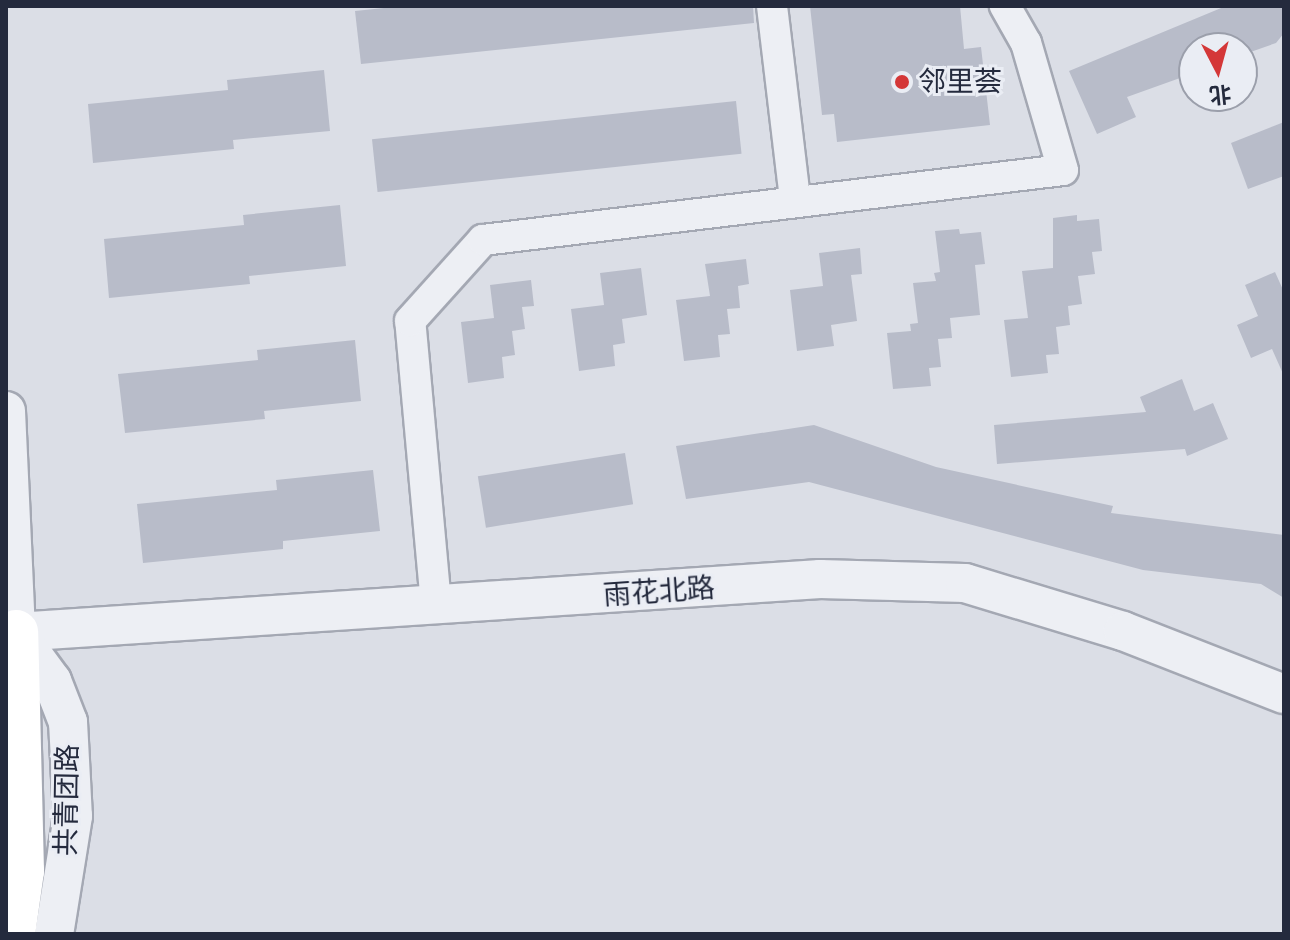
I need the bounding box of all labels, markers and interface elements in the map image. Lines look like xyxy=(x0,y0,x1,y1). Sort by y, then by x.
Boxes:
north arrow xyxy=(1178,32,1258,112)
place label: 邻里荟 xyxy=(918,65,1002,99)
marker: 邻里荟 xyxy=(893,73,911,91)
text: 北 xyxy=(1208,77,1233,111)
street label: 雨花北路 xyxy=(602,571,716,613)
street label: 共青团路 xyxy=(49,744,85,856)

